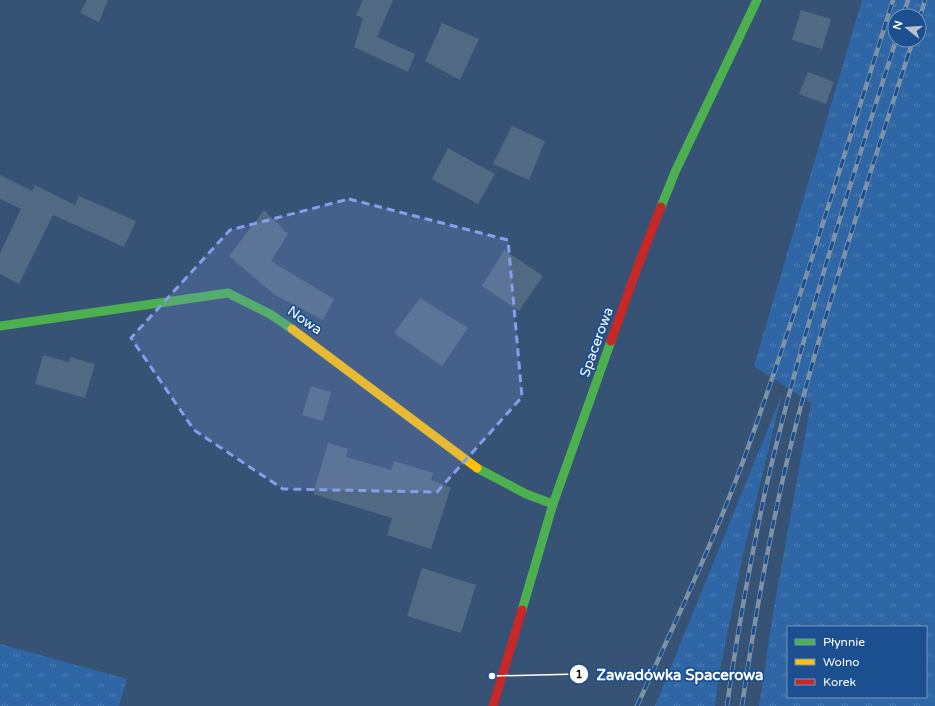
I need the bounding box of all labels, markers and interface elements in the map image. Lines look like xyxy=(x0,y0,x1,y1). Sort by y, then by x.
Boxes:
north arrow xyxy=(887,8,927,48)
text: N xyxy=(890,19,905,31)
street label: Nowa xyxy=(284,302,325,338)
street label: Spacerowa xyxy=(576,305,617,379)
legend xyxy=(787,626,927,698)
text: Płynnie xyxy=(823,635,865,649)
text: Wolno xyxy=(823,655,859,669)
callout: Zawadówka Spacerowa xyxy=(569,661,772,688)
text: Zawadówka Spacerowa xyxy=(597,666,764,685)
text: 1 xyxy=(575,667,583,681)
text: Korek xyxy=(823,675,857,689)

